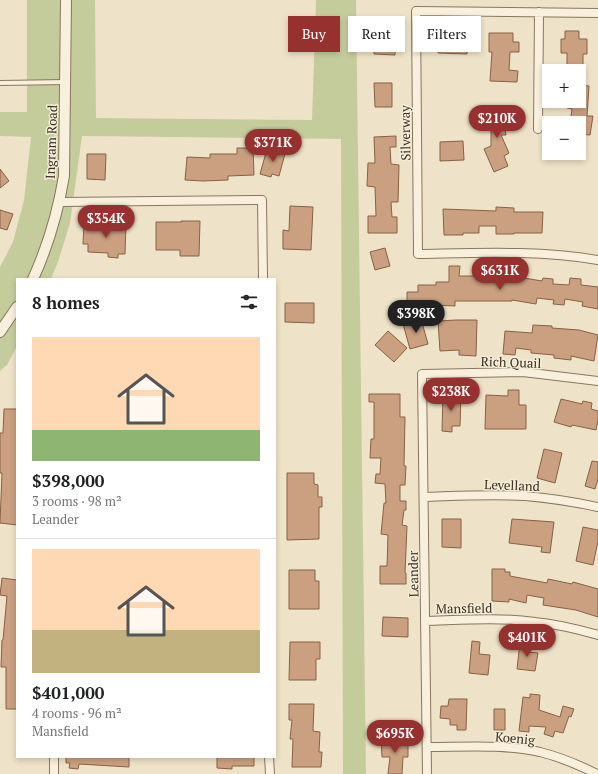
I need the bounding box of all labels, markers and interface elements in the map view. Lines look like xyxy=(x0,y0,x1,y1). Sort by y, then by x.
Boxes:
chip: Buy xyxy=(288,16,340,52)
chip: Rent xyxy=(348,16,405,52)
chip: Filters xyxy=(413,16,481,52)
map controls xyxy=(542,64,586,160)
button: + xyxy=(542,64,586,108)
street label: Ingram Road xyxy=(41,105,61,179)
street label: Silverway xyxy=(396,105,414,161)
pin: $210K xyxy=(469,105,525,139)
text: $210K xyxy=(478,109,516,127)
button: − xyxy=(542,116,586,160)
pin: $371K xyxy=(245,129,301,163)
text: $371K xyxy=(254,133,292,151)
pin: $354K xyxy=(78,205,134,239)
text: $354K xyxy=(87,209,125,227)
pin: $631K xyxy=(472,257,528,291)
text: $631K xyxy=(481,261,519,279)
text: 8 homes xyxy=(32,291,100,314)
icon: filters xyxy=(238,291,260,313)
pin: $398K xyxy=(388,300,444,334)
text: $398K xyxy=(397,304,435,322)
street label: Rich Quail xyxy=(480,352,542,372)
icon: home xyxy=(110,363,182,435)
pin: $238K xyxy=(423,378,479,412)
text: $238K xyxy=(432,382,470,400)
text: $398,000 xyxy=(32,469,104,492)
street label: Levelland xyxy=(484,475,540,495)
text: 3 rooms · 98 m² xyxy=(32,492,122,510)
text: Leander xyxy=(32,510,79,528)
street label: Leander xyxy=(404,550,422,598)
icon: home xyxy=(110,575,182,647)
street label: Mansfield xyxy=(436,599,492,617)
pin: $401K xyxy=(499,624,555,658)
text: $401K xyxy=(508,628,546,646)
text: $401,000 xyxy=(32,681,104,704)
text: 4 rooms · 96 m² xyxy=(32,704,122,722)
pin: $695K xyxy=(367,720,423,754)
text: Mansfield xyxy=(32,722,89,740)
text: $695K xyxy=(376,724,414,742)
street label: Koenig xyxy=(494,727,536,749)

